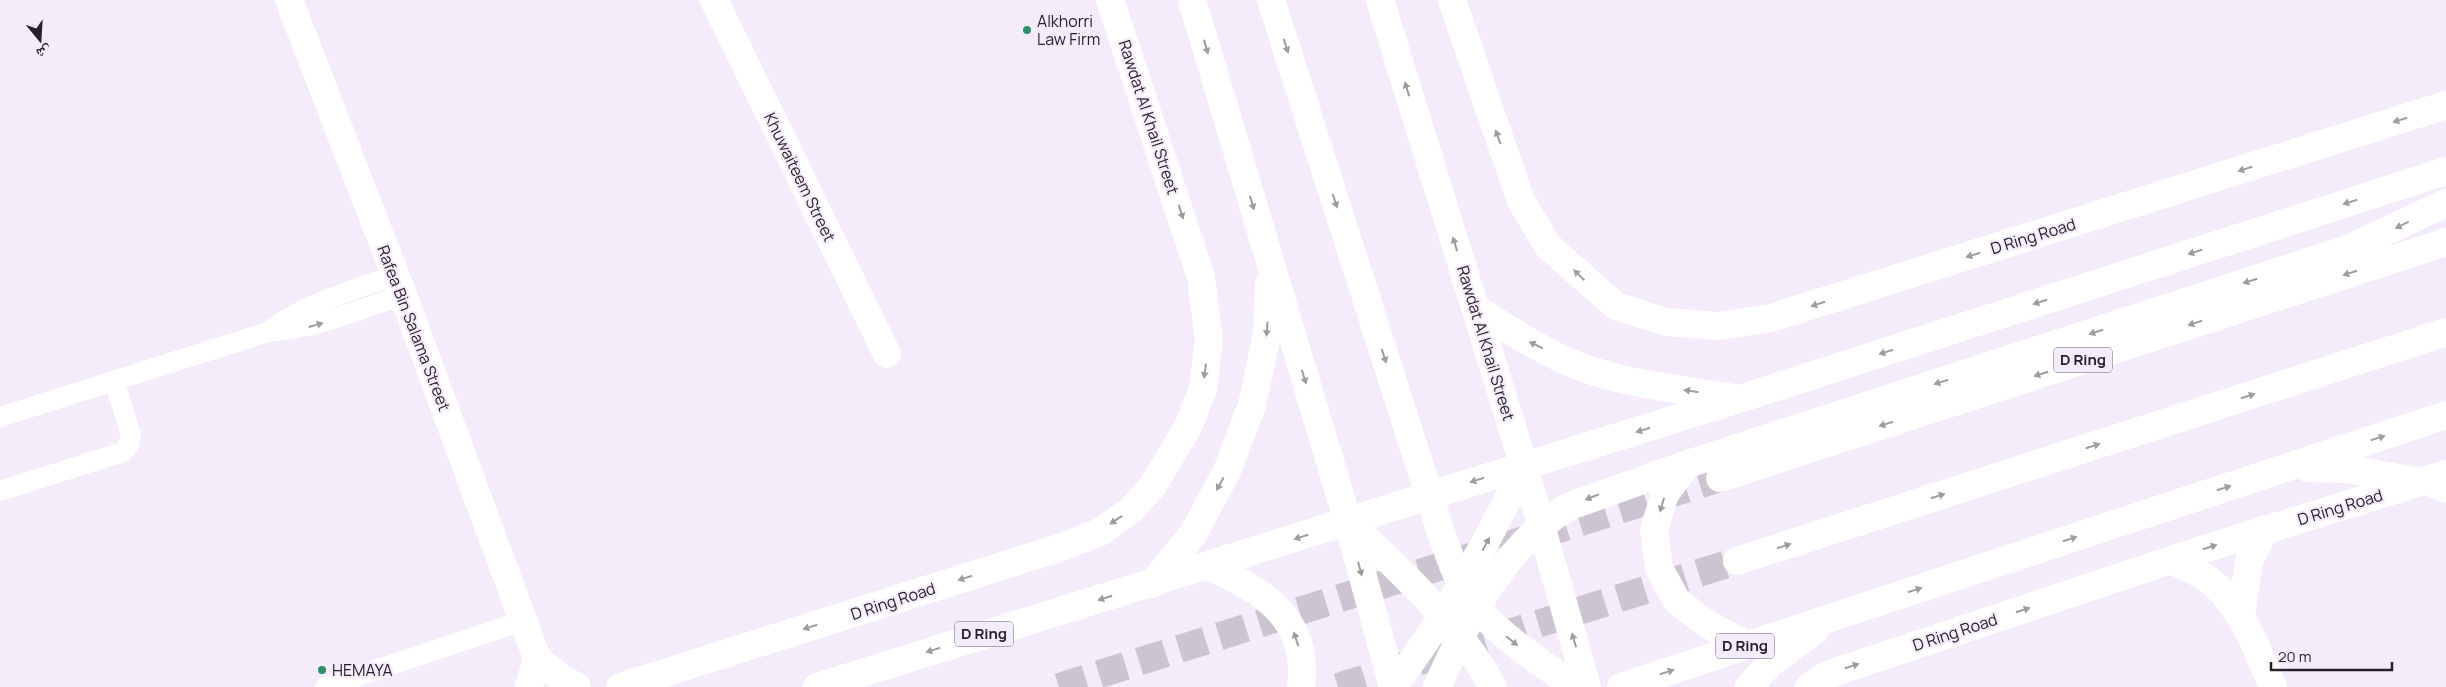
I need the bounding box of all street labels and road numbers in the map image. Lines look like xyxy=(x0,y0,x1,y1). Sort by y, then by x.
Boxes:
street label: Rawdat Al Khail Street xyxy=(1114,37,1184,197)
street label: Khuwaiteem Street xyxy=(759,109,841,245)
street label: D Ring Road xyxy=(1988,213,2078,259)
street label: Rafea Bin Salama Street xyxy=(372,242,456,414)
street label: Rawdat Al Khail Street xyxy=(1452,263,1520,423)
road number: D Ring xyxy=(2054,348,2112,372)
street label: D Ring Road xyxy=(2295,484,2385,530)
street label: D Ring Road xyxy=(848,577,938,625)
street label: D Ring Road xyxy=(1910,608,2000,656)
road number: D Ring xyxy=(955,622,1013,646)
road number: D Ring xyxy=(1716,634,1774,658)

